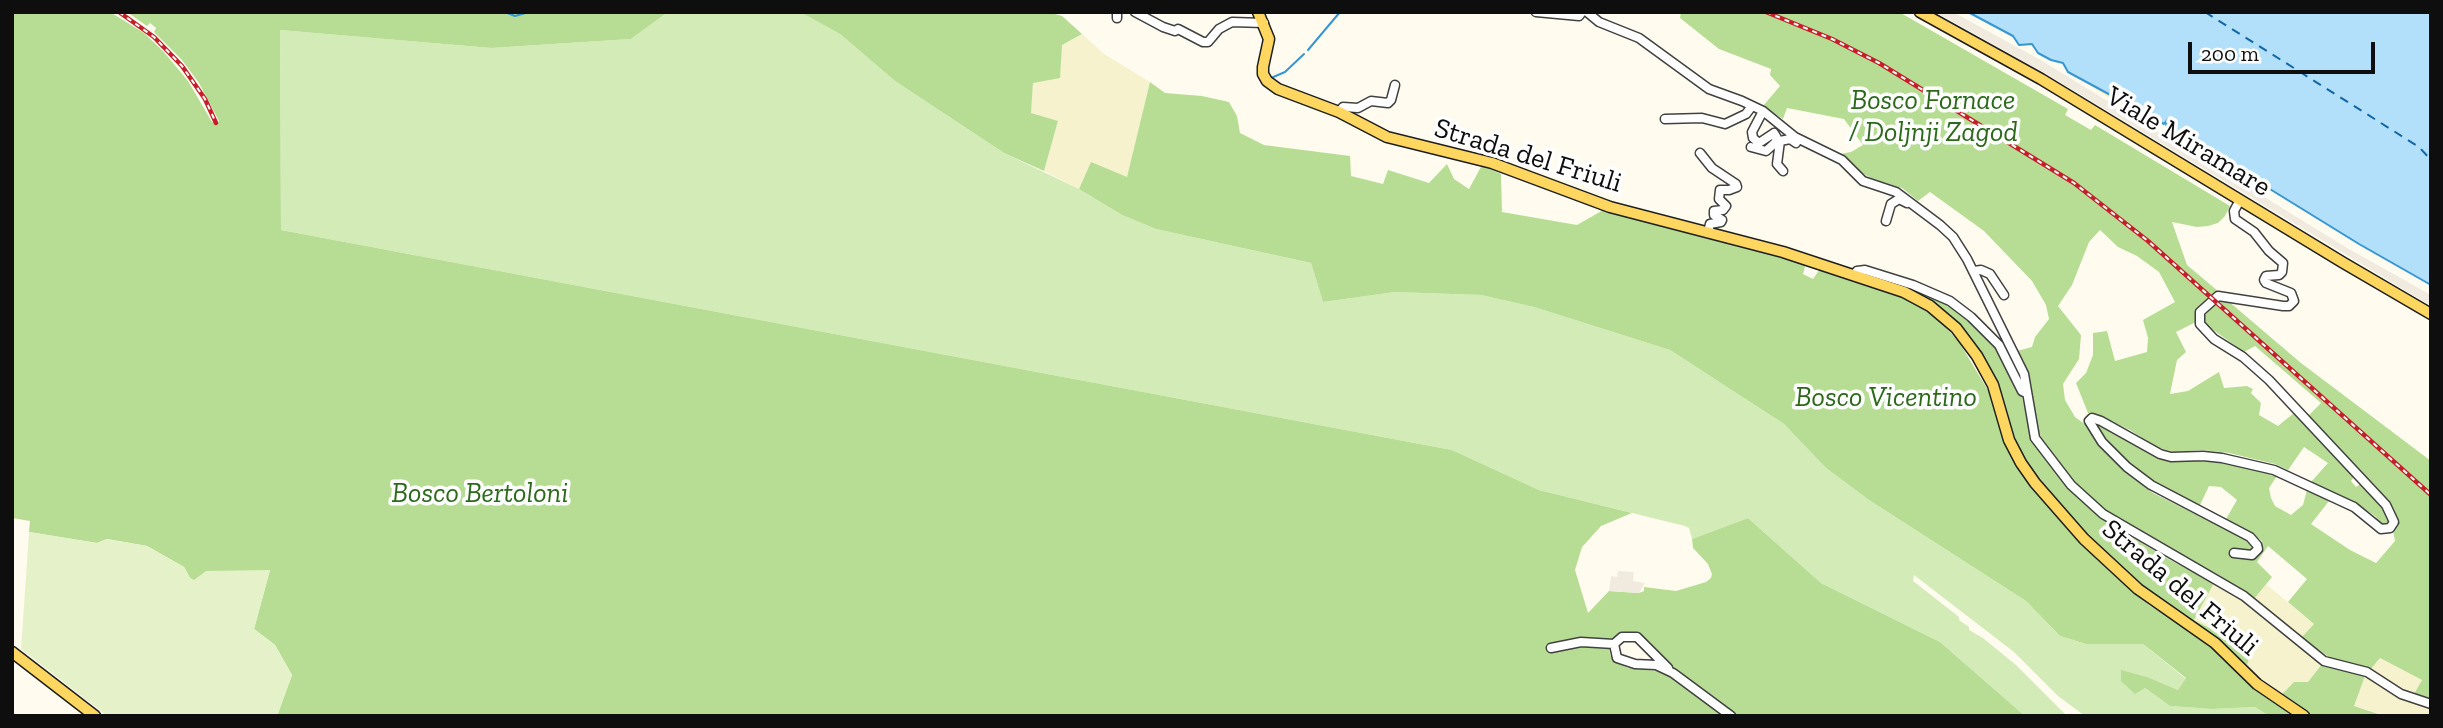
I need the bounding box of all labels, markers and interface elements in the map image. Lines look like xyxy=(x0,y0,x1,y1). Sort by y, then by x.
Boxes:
scale bar xyxy=(2191,28,2378,72)
text: 200 m xyxy=(2201,41,2259,66)
street label: Viale Miramare xyxy=(2099,80,2277,204)
park label: Bosco Fornace / Doljnji Zagod xyxy=(1848,84,2018,150)
street label: Strada del Friuli xyxy=(1430,112,1626,200)
park label: Bosco Vicentino xyxy=(1795,381,1977,415)
park label: Bosco Bertoloni xyxy=(392,477,568,511)
street label: Strada del Friuli xyxy=(2095,513,2265,663)

